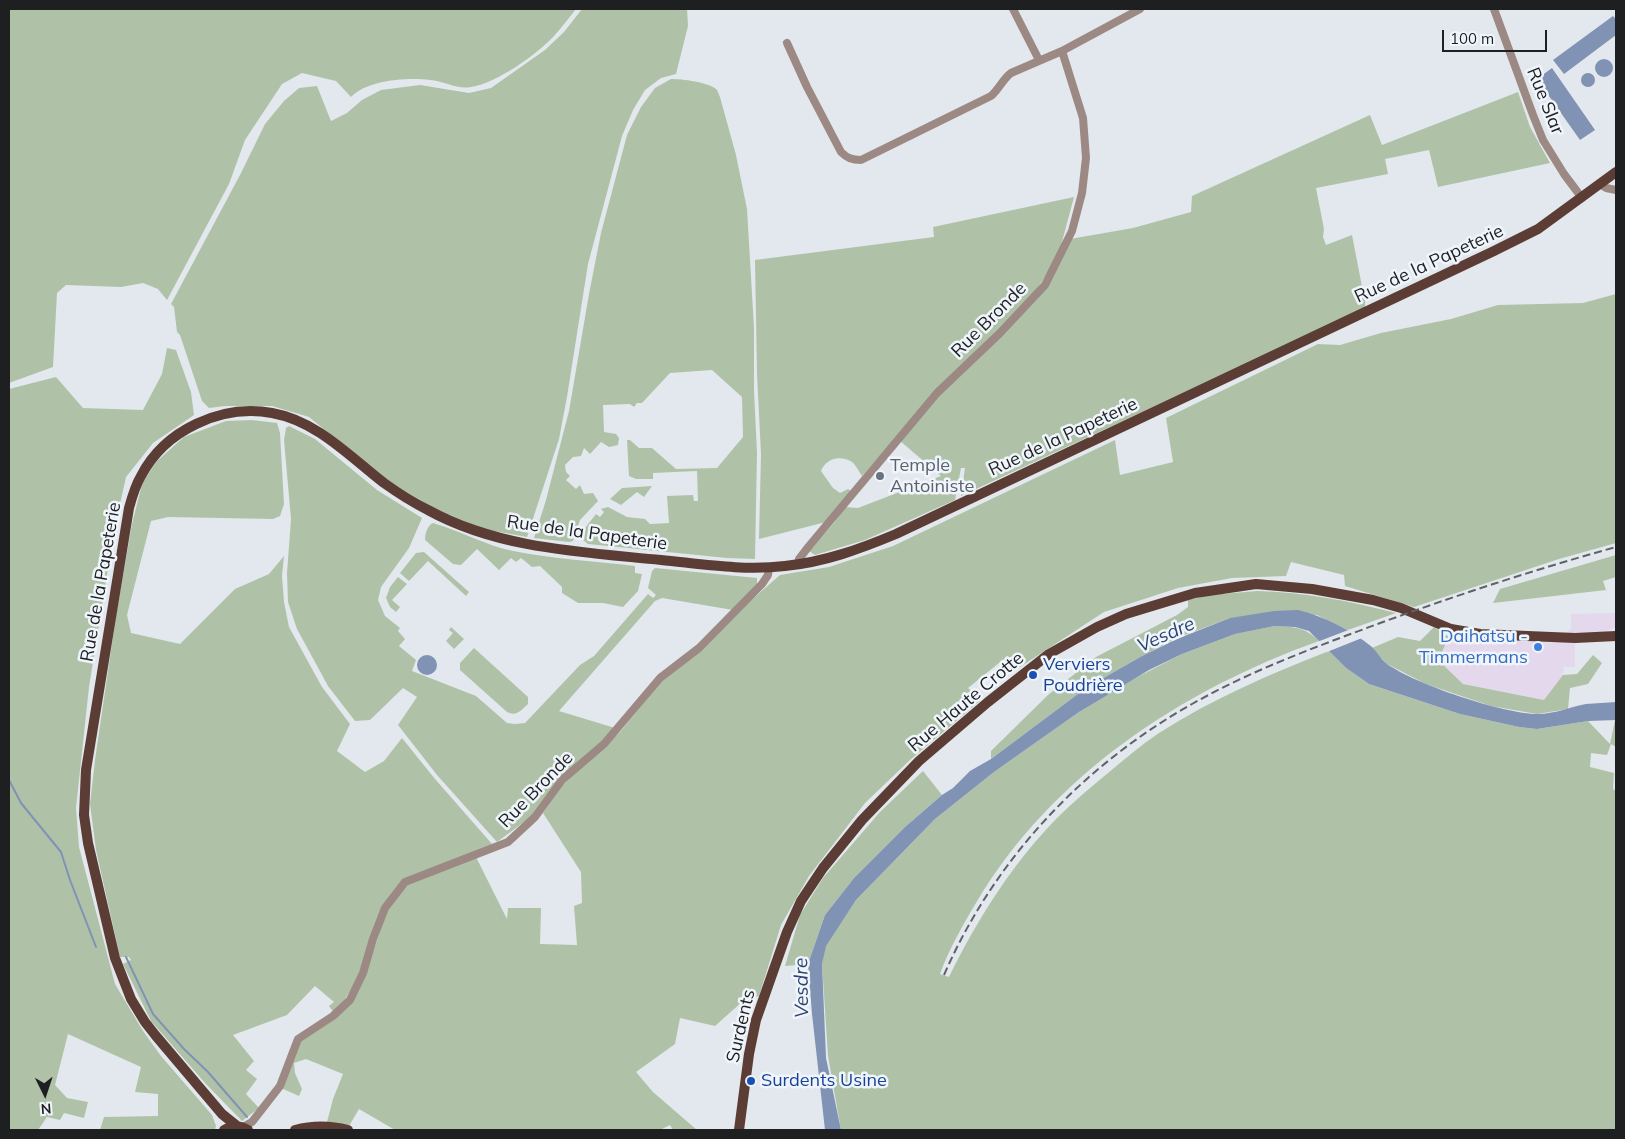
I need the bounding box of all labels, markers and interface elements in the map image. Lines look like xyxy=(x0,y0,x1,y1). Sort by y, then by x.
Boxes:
scale bar xyxy=(1445,20,1550,52)
text: 100 m xyxy=(1450,29,1494,48)
street label: Rue Slar xyxy=(1522,64,1568,138)
street label: Rue de la Papeterie xyxy=(1351,220,1507,308)
street label: Rue Bronde xyxy=(947,278,1031,362)
street label: Rue de la Papeterie xyxy=(985,393,1141,481)
place label: Temple Antoiniste xyxy=(890,455,974,498)
marker: Temple Antoiniste xyxy=(874,470,886,482)
street label: Rue de la Papeterie xyxy=(76,501,126,663)
street label: Rue de la Papeterie xyxy=(505,511,669,555)
water label: Vesdre xyxy=(1134,612,1198,658)
place label: Daihatsu - Timmermans xyxy=(1419,626,1528,669)
marker: Daihatsu - Timmermans xyxy=(1532,641,1544,653)
street label: Rue Haute Crotte xyxy=(904,647,1028,757)
place label: Verviers Poudrière xyxy=(1043,654,1123,696)
marker: Verviers Poudrière xyxy=(1027,669,1039,681)
street label: Rue Bronde xyxy=(494,747,578,833)
water label: Vesdre xyxy=(790,958,814,1018)
street label: Surdents xyxy=(722,987,760,1065)
north arrow xyxy=(20,1069,70,1119)
place label: Surdents Usine xyxy=(761,1070,887,1092)
marker: Surdents Usine xyxy=(745,1075,757,1087)
text: N xyxy=(40,1100,52,1118)

